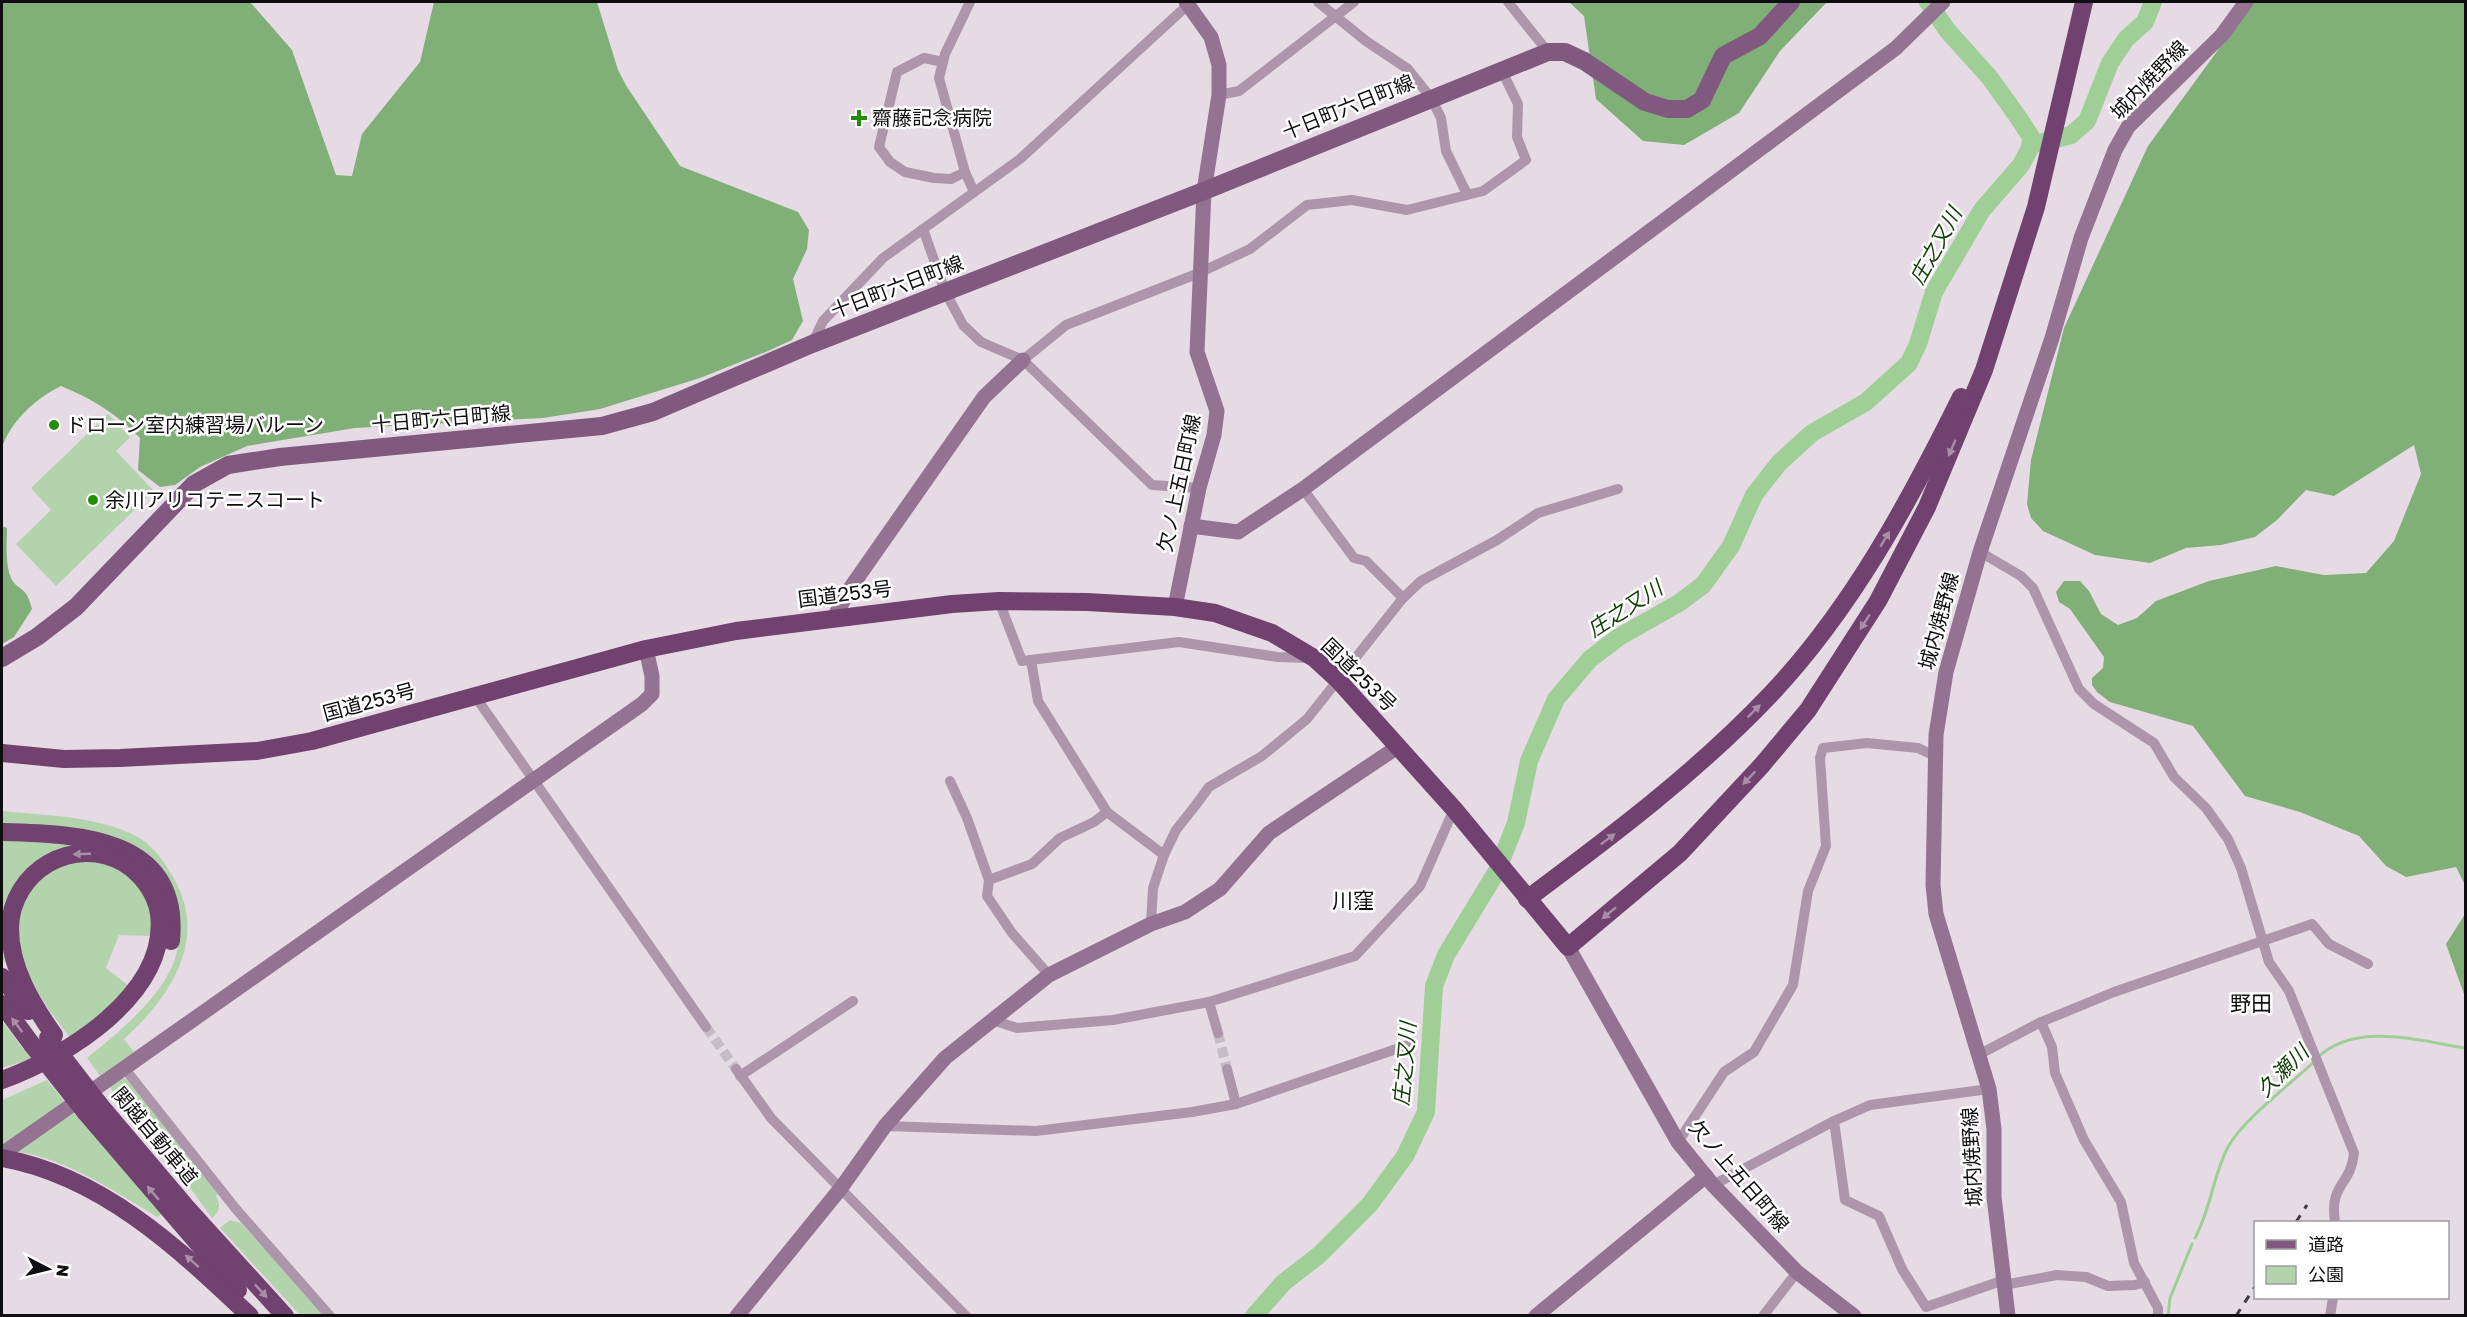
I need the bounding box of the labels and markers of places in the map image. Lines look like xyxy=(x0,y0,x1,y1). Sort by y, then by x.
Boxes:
place label: 齋藤記念病院 xyxy=(872,105,992,129)
marker: 齋藤記念病院 xyxy=(850,109,868,127)
place label: ドローン室内練習場バルーン xyxy=(66,412,324,436)
marker: ドローン室内練習場バルーン xyxy=(47,418,61,432)
place label: 余川アリコテニスコート xyxy=(105,487,325,511)
marker: 余川アリコテニスコート xyxy=(86,493,100,507)

